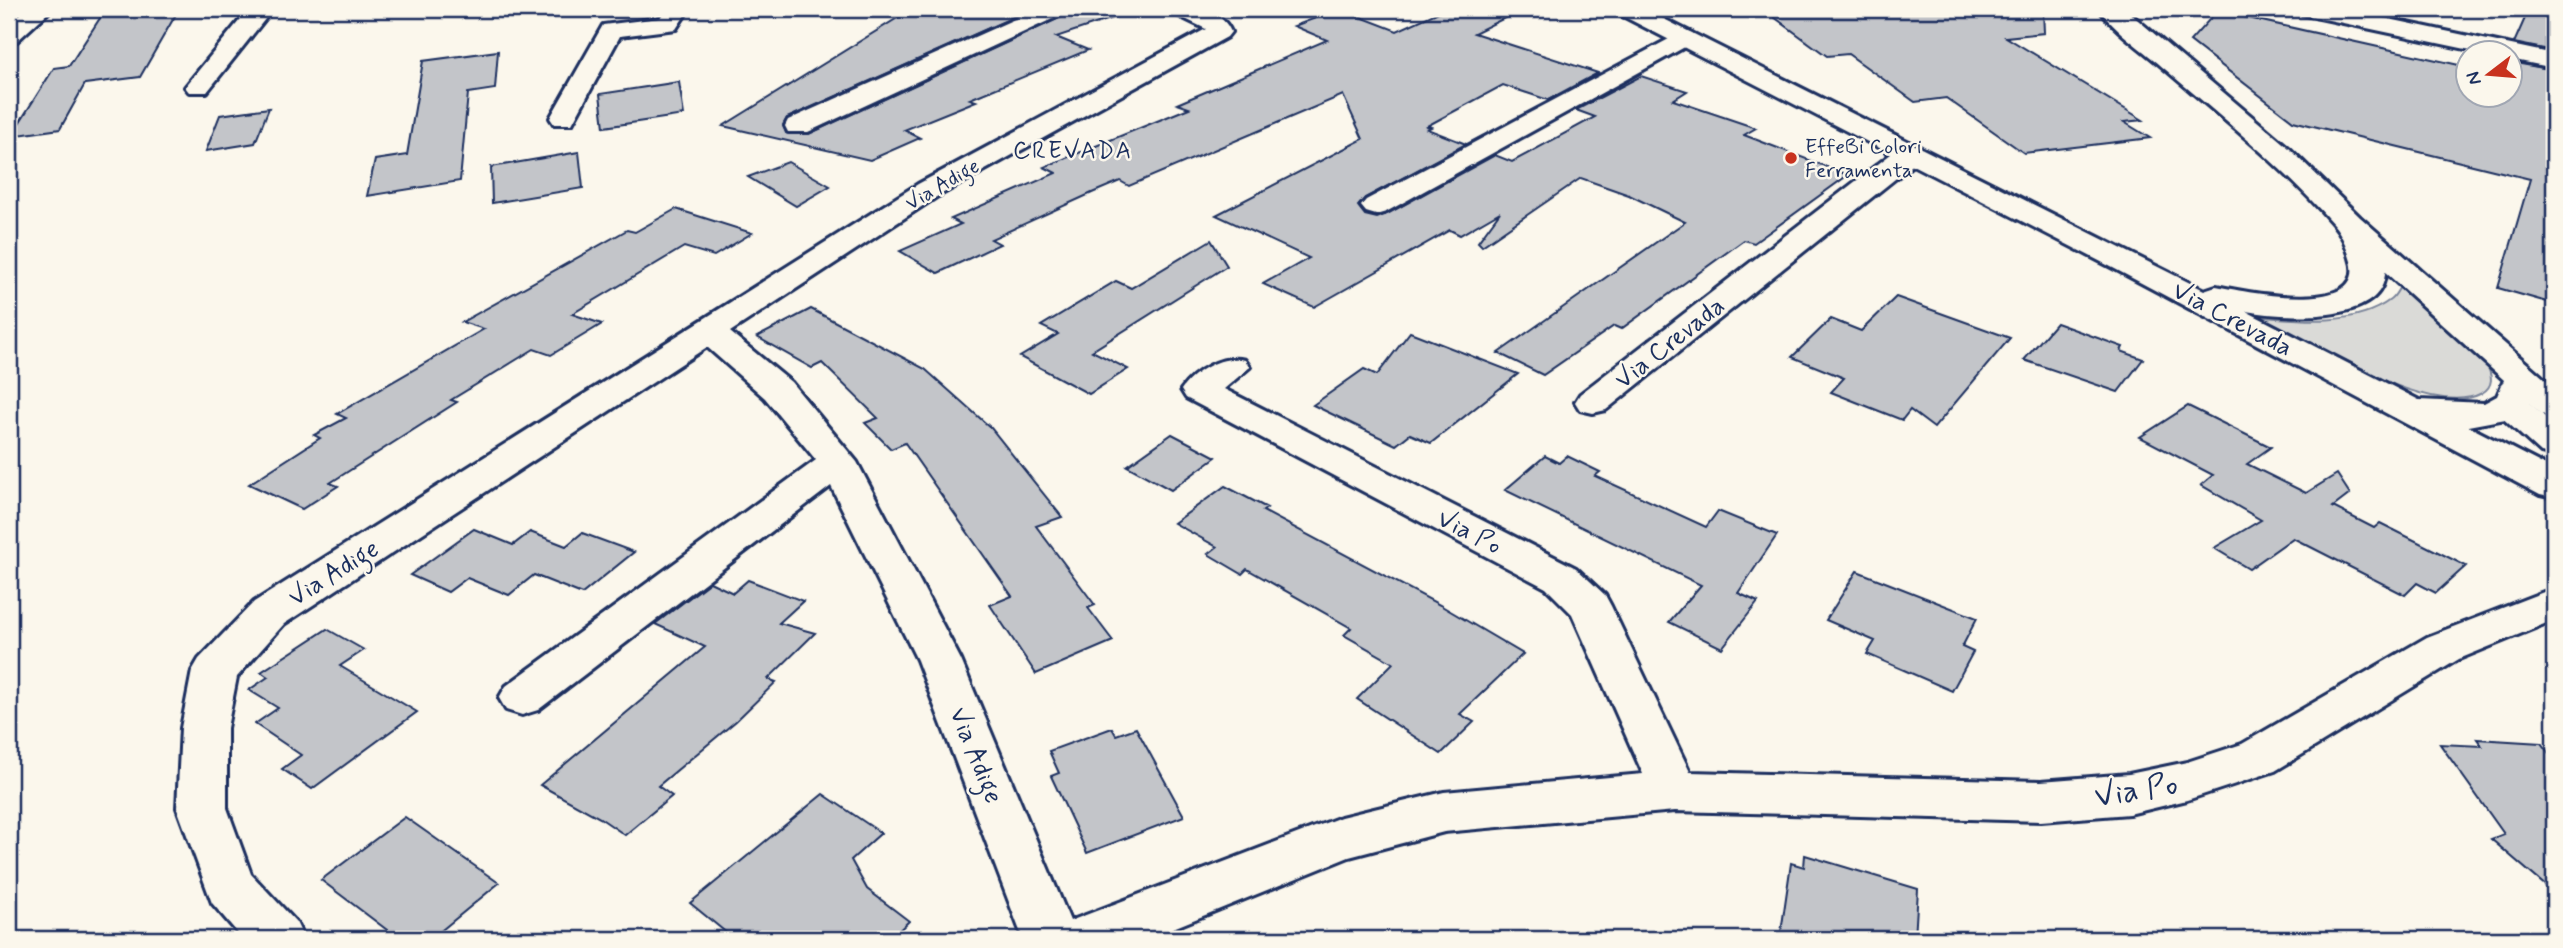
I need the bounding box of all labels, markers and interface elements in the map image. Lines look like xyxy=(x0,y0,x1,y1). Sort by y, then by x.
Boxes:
north arrow xyxy=(2454,38,2524,108)
text: N xyxy=(2460,69,2488,88)
place label: EffeBi Colori Ferramenta xyxy=(1805,133,1922,185)
district label: CREVADA xyxy=(1013,136,1133,167)
marker: EffeBi Colori Ferramenta xyxy=(1783,150,1799,166)
street label: Via Adige xyxy=(900,152,986,219)
street label: Via Crevada xyxy=(2166,274,2298,366)
street label: Via Crevada xyxy=(1608,290,1732,397)
street label: Via Po xyxy=(1431,502,1507,563)
street label: Via Adige xyxy=(282,533,388,617)
street label: Via Adige xyxy=(938,703,1010,810)
street label: Via Po xyxy=(2092,764,2181,818)

